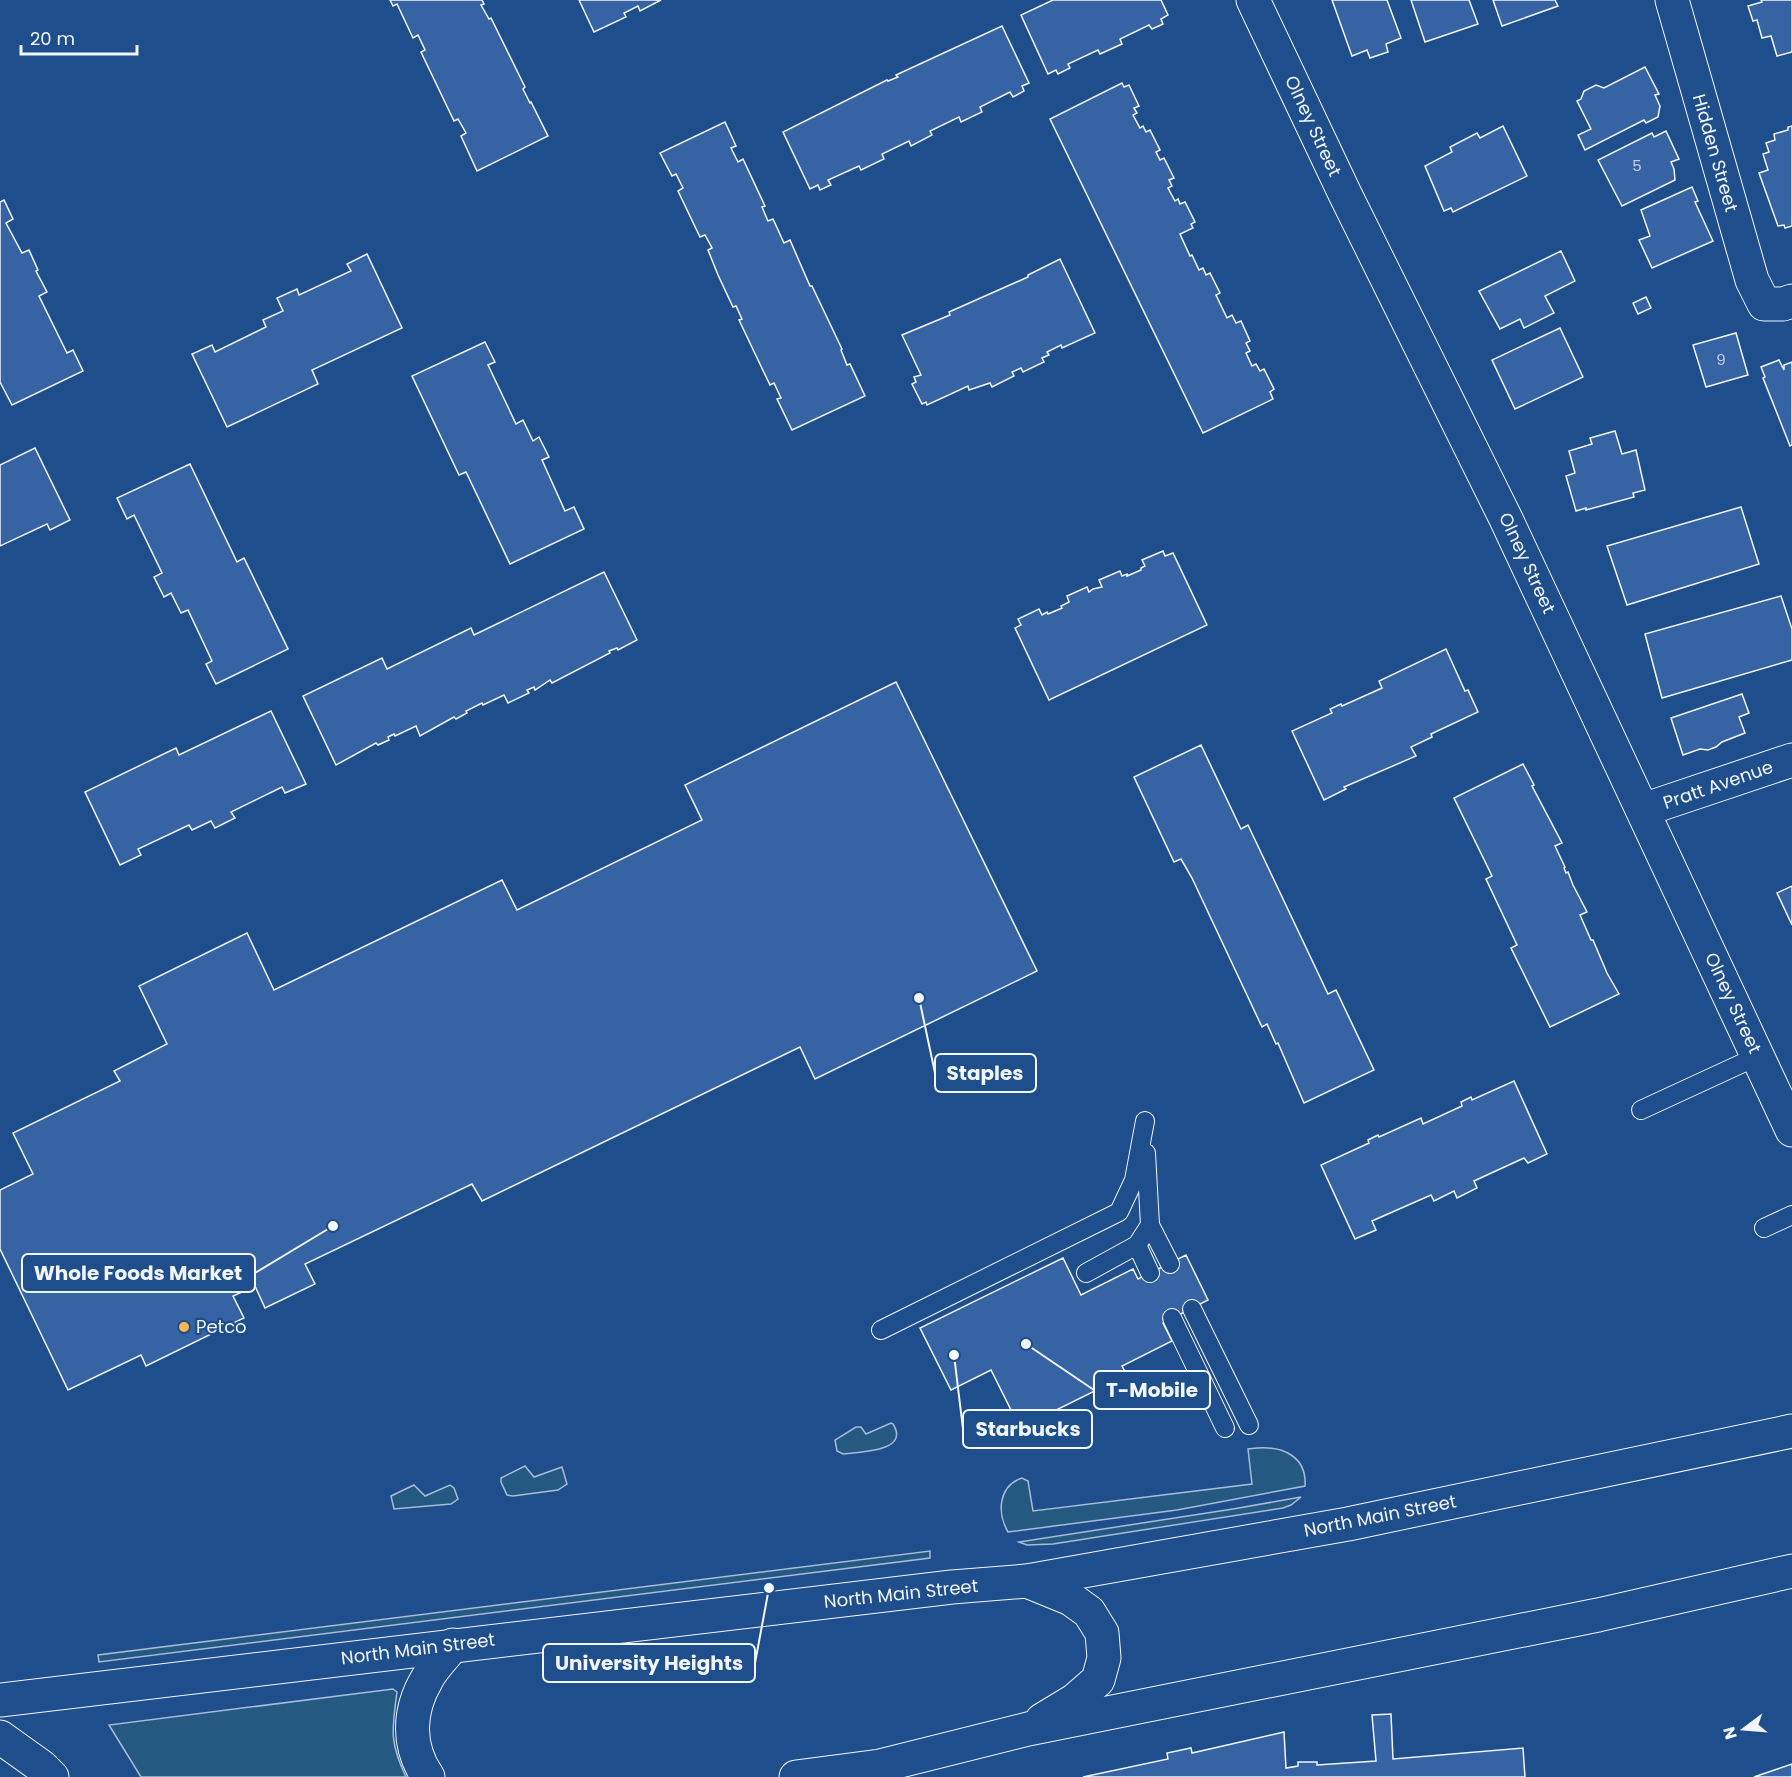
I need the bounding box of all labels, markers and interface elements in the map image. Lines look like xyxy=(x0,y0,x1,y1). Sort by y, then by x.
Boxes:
scale bar xyxy=(21,18,136,56)
text: 20 m xyxy=(30,26,75,51)
street label: Olney Street xyxy=(1279,71,1348,180)
street label: Hidden Street xyxy=(1687,91,1744,215)
house number: 5 xyxy=(1632,155,1642,176)
house number: 9 xyxy=(1716,349,1726,370)
street label: Olney Street xyxy=(1493,508,1562,617)
street label: Pratt Avenue xyxy=(1659,754,1776,815)
street label: Olney Street xyxy=(1699,948,1768,1057)
callout: Staples xyxy=(935,1054,1036,1092)
text: Staples xyxy=(947,1059,1023,1087)
callout: Whole Foods Market xyxy=(22,1254,255,1292)
text: Whole Foods Market xyxy=(34,1259,242,1287)
place label: Petco xyxy=(196,1314,247,1339)
marker: Petco xyxy=(177,1320,191,1334)
callout: T-Mobile xyxy=(1094,1371,1210,1409)
text: T-Mobile xyxy=(1106,1376,1198,1404)
callout: Starbucks xyxy=(963,1410,1092,1448)
text: Starbucks xyxy=(975,1415,1081,1443)
street label: North Main Street xyxy=(1301,1488,1458,1543)
street label: North Main Street xyxy=(823,1573,979,1614)
street label: North Main Street xyxy=(340,1627,496,1670)
callout: University Heights xyxy=(543,1644,755,1682)
text: University Heights xyxy=(555,1649,743,1677)
north arrow xyxy=(1714,1699,1774,1759)
text: N xyxy=(1717,1724,1743,1742)

